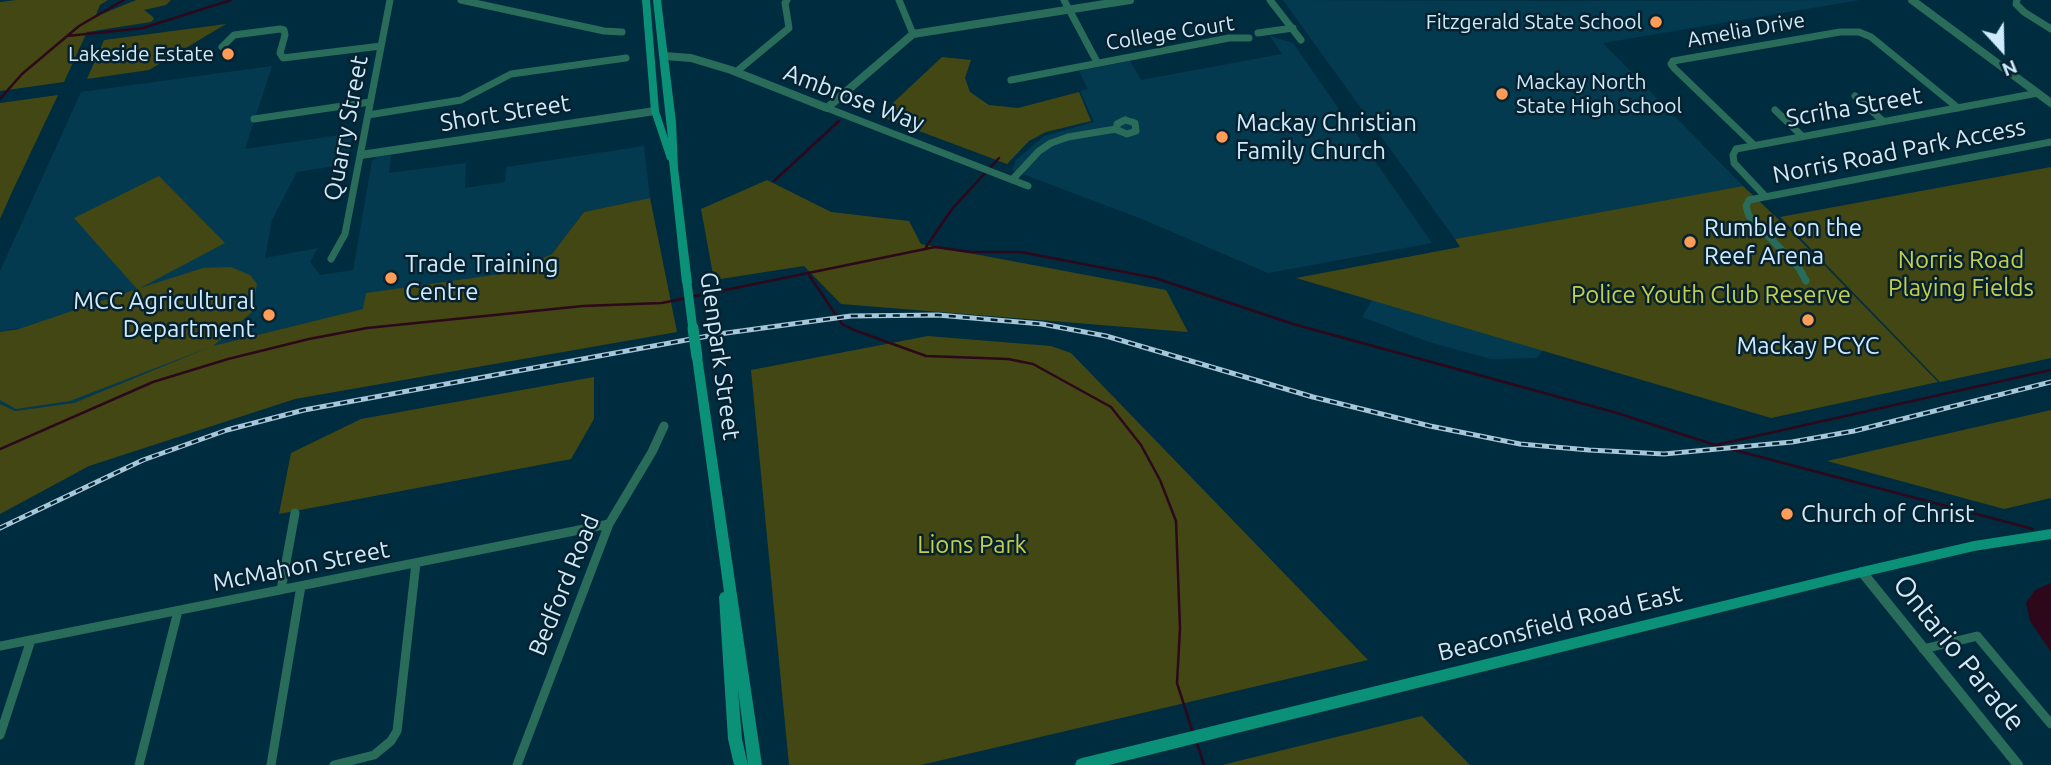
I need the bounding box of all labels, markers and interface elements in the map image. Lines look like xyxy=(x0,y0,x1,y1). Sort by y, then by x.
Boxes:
street label: Amelia Drive xyxy=(1685,7,1807,53)
place label: Fitzgerald State School xyxy=(1426,9,1642,35)
street label: College Court xyxy=(1104,10,1236,56)
marker: Fitzgerald State School xyxy=(1648,14,1664,30)
north arrow xyxy=(1967,14,2037,84)
place label: Lakeside Estate xyxy=(68,41,214,67)
marker: Lakeside Estate xyxy=(220,46,236,62)
street label: Quarry Street xyxy=(318,53,374,203)
text: N xyxy=(1999,56,2021,81)
street label: Ambrose Way xyxy=(780,58,928,138)
place label: Mackay North State High School xyxy=(1516,69,1682,119)
street label: Scriha Street xyxy=(1784,81,1924,133)
marker: Mackay North State High School xyxy=(1494,86,1510,102)
street label: Short Street xyxy=(438,89,572,137)
place label: Mackay Christian Family Church xyxy=(1236,109,1417,165)
street label: Norris Road Park Access xyxy=(1770,112,2028,190)
marker: Mackay Christian Family Church xyxy=(1214,129,1230,145)
place label: Rumble on the Reef Arena xyxy=(1704,214,1862,270)
marker: Rumble on the Reef Arena xyxy=(1682,234,1698,250)
park label: Norris Road Playing Fields xyxy=(1888,246,2034,302)
place label: Trade Training Centre xyxy=(405,250,559,306)
marker: Trade Training Centre xyxy=(383,270,399,286)
street label: Glenpark Street xyxy=(694,270,746,442)
park label: Police Youth Club Reserve xyxy=(1571,281,1851,309)
place label: MCC Agricultural Department xyxy=(73,287,255,343)
marker: MCC Agricultural Department xyxy=(261,307,277,323)
marker: Mackay PCYC xyxy=(1800,312,1816,328)
place label: Mackay PCYC xyxy=(1736,332,1880,360)
place label: Church of Christ xyxy=(1801,500,1974,528)
marker: Church of Christ xyxy=(1779,506,1795,522)
street label: Bedford Road xyxy=(523,510,605,660)
park label: Lions Park xyxy=(917,531,1027,559)
street label: McMahon Street xyxy=(210,535,392,597)
street label: Ontario Parade xyxy=(1886,568,2032,738)
street label: Beaconsfield Road East xyxy=(1435,579,1685,667)

